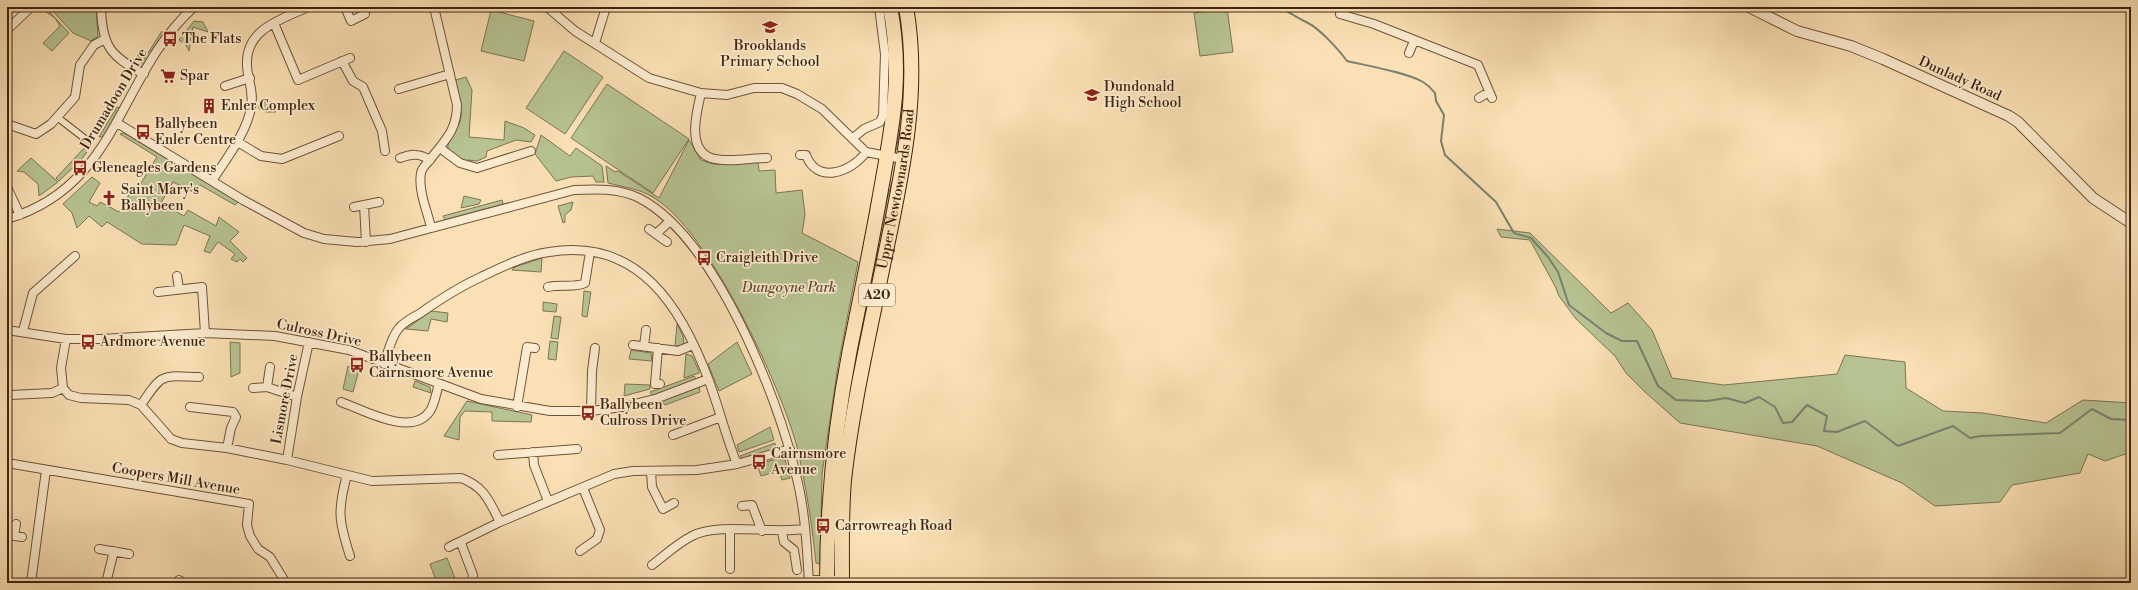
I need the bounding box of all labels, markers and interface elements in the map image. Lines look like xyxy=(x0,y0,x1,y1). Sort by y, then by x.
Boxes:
school or university icon: Brooklands Primary School xyxy=(761,18,779,36)
bus stop icon: The Flats xyxy=(161,30,179,48)
place label: The Flats xyxy=(182,30,241,48)
place label: Brooklands Primary School xyxy=(720,37,820,71)
street label: Drumadoon Drive xyxy=(77,45,151,153)
street label: Dunlady Road xyxy=(1916,53,2004,105)
supermarket icon: Spar xyxy=(159,67,177,85)
place label: Spar xyxy=(180,67,209,85)
place label: Dundonald High School xyxy=(1104,78,1182,112)
school or university icon: Dundonald High School xyxy=(1083,86,1101,104)
building icon: Enler Complex xyxy=(200,97,218,115)
place label: Enler Complex xyxy=(221,97,316,115)
street label: Upper Newtownards Road xyxy=(873,108,919,271)
place label: Ballybeen Enler Centre xyxy=(154,115,236,149)
bus stop icon: Ballybeen Enler Centre xyxy=(134,123,152,141)
bus stop icon: Gleneagles Gardens xyxy=(71,159,89,177)
place label: Gleneagles Gardens xyxy=(92,159,216,177)
place label: Saint Mary's Ballybeen xyxy=(120,181,199,215)
church icon: Saint Mary's Ballybeen xyxy=(100,189,118,207)
bus stop icon: Craigleith Drive xyxy=(695,249,713,267)
place label: Craigleith Drive xyxy=(716,249,818,267)
park label: Dungoyne Park xyxy=(741,279,836,297)
road number: A20 xyxy=(859,284,895,306)
street label: Culross Drive xyxy=(275,315,363,351)
bus stop icon: Ardmore Avenue xyxy=(79,333,97,351)
place label: Ardmore Avenue xyxy=(99,333,206,351)
place label: Ballybeen Cairnsmore Avenue xyxy=(368,348,493,382)
street label: Lismore Drive xyxy=(267,352,303,446)
bus stop icon: Ballybeen Cairnsmore Avenue xyxy=(348,356,366,374)
place label: Ballybeen Culross Drive xyxy=(599,396,686,430)
bus stop icon: Ballybeen Culross Drive xyxy=(579,404,597,422)
place label: Cairnsmore Avenue xyxy=(770,445,846,479)
bus stop icon: Cairnsmore Avenue xyxy=(750,453,768,471)
street label: Coopers Mill Avenue xyxy=(110,459,242,499)
bus stop icon: Carrowreagh Road xyxy=(814,517,832,535)
place label: Carrowreagh Road xyxy=(835,517,952,535)

